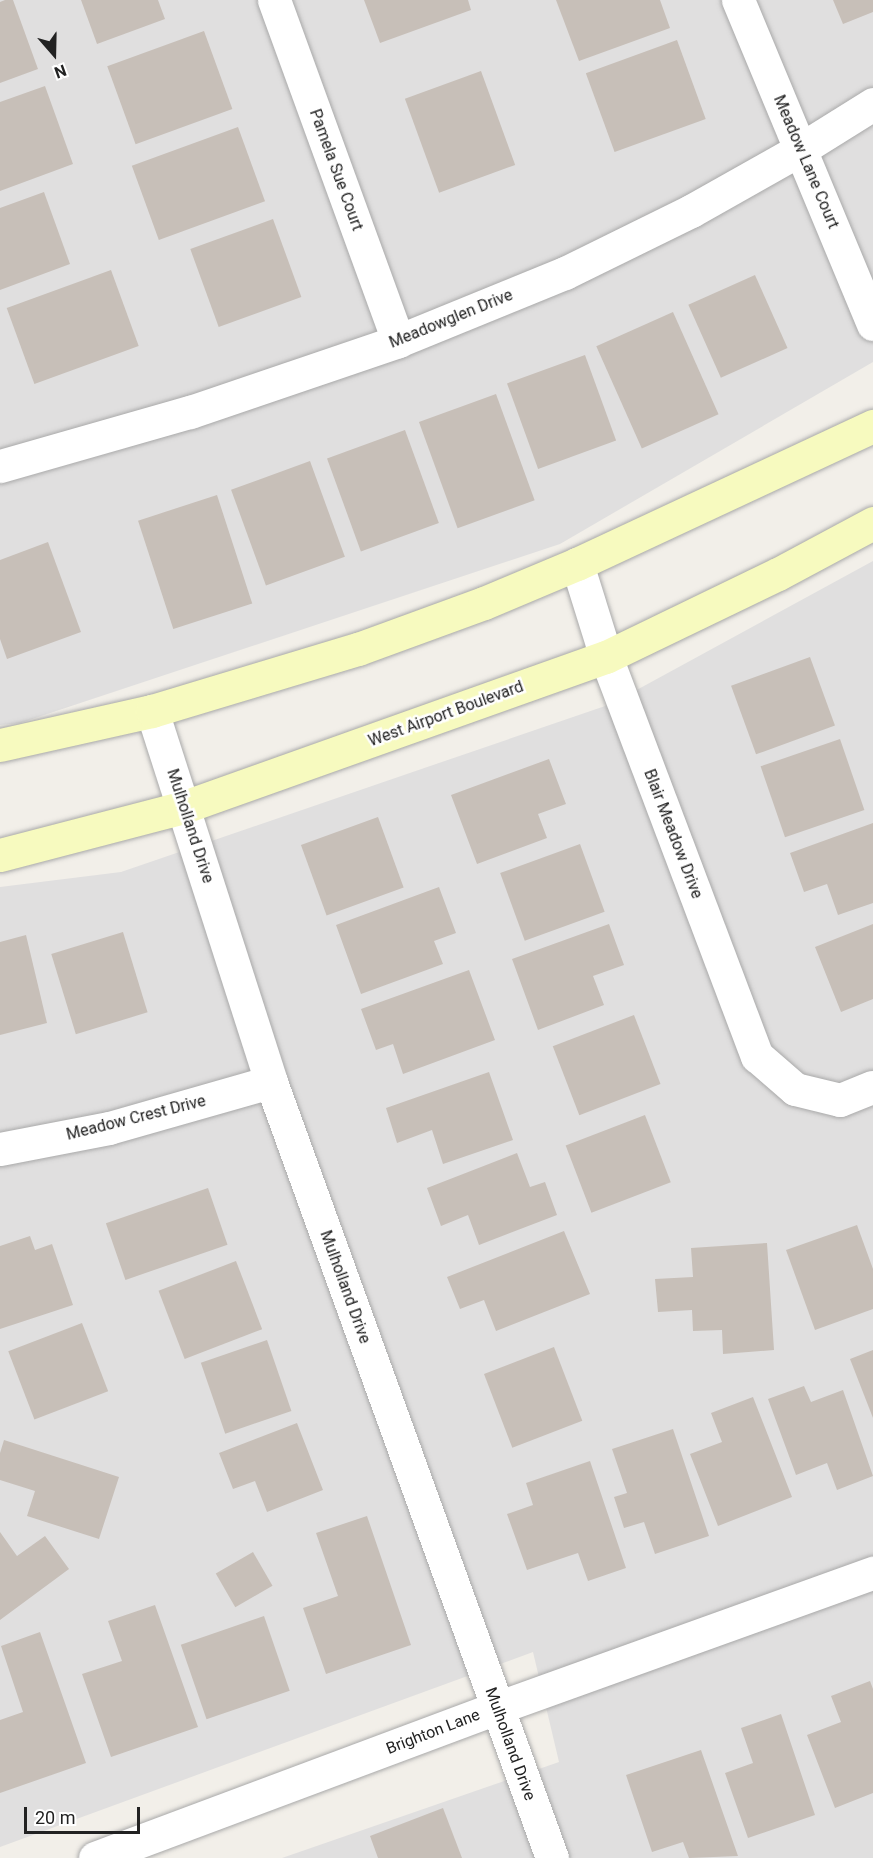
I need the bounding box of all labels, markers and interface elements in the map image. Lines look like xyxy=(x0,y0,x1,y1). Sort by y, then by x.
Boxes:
north arrow xyxy=(24,24,84,84)
text: N xyxy=(52,61,69,82)
street label: Meadow Lane Court xyxy=(769,92,843,232)
street label: Pamela Sue Court xyxy=(305,107,367,233)
street label: Meadowglen Drive xyxy=(386,285,516,353)
street label: West Airport Boulevard xyxy=(366,677,526,751)
street label: Mulholland Drive xyxy=(163,767,217,885)
street label: Blair Meadow Drive xyxy=(639,767,707,901)
street label: Meadow Crest Drive xyxy=(64,1091,208,1145)
street label: Mulholland Drive xyxy=(316,1228,374,1346)
street label: Mulholland Drive xyxy=(481,1685,539,1803)
street label: Brighton Lane xyxy=(383,1705,483,1759)
scale bar xyxy=(27,1795,142,1833)
text: 20 m xyxy=(35,1807,75,1828)

